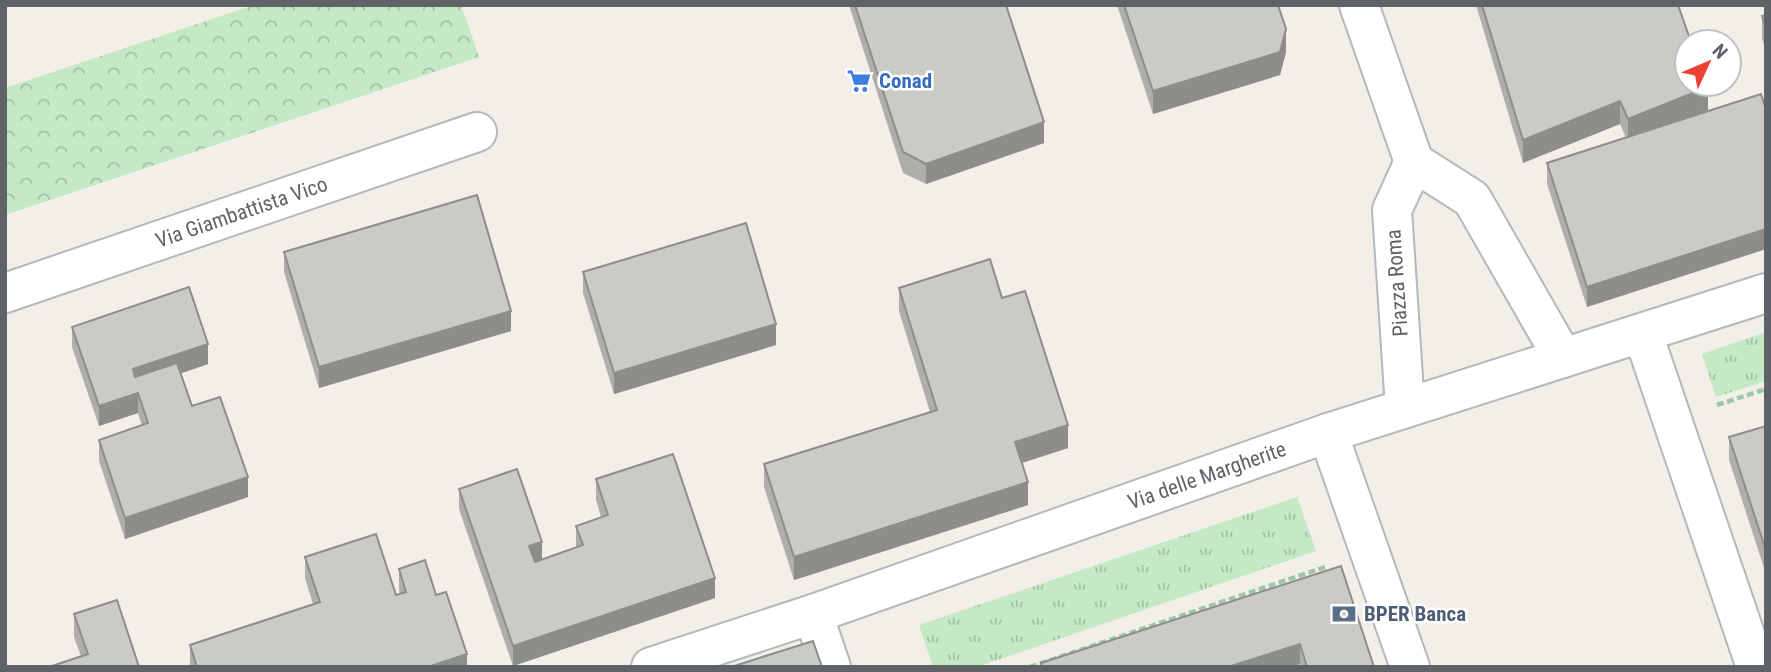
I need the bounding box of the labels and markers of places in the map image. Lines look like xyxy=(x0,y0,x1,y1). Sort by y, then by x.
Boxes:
supermarket icon: Conad xyxy=(845,67,873,95)
place label: Conad xyxy=(879,69,932,93)
bank icon: BPER Banca xyxy=(1330,600,1358,628)
place label: BPER Banca xyxy=(1364,602,1466,626)

